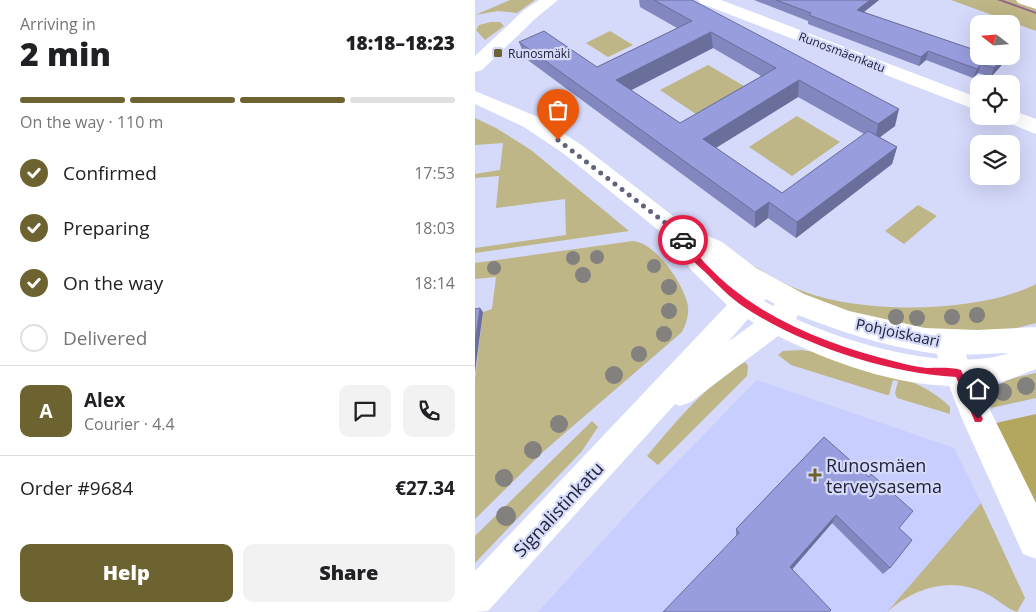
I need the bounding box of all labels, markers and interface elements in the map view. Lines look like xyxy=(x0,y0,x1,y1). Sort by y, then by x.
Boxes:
text: Arriving in xyxy=(20,13,96,35)
north arrow xyxy=(970,15,1020,65)
map controls xyxy=(970,15,1020,185)
street label: Runosmäenkatu xyxy=(796,28,888,76)
text: 18:18–18:23 xyxy=(345,30,455,56)
text: 2 min xyxy=(20,32,111,75)
place label: Runosmäki xyxy=(508,45,570,62)
marker: Runosmäki xyxy=(492,47,504,59)
button: locate xyxy=(970,75,1020,125)
pin xyxy=(537,89,579,140)
icon: bag xyxy=(544,96,572,124)
text: On the way · 110 m xyxy=(20,111,163,133)
button: layers xyxy=(970,135,1020,185)
icon: check xyxy=(20,159,48,187)
text: Confirmed xyxy=(63,160,157,186)
text: 17:53 xyxy=(414,162,455,184)
icon: check xyxy=(20,214,48,242)
text: Preparing xyxy=(63,215,150,241)
courier xyxy=(658,215,708,265)
text: 18:03 xyxy=(414,217,455,239)
icon: car xyxy=(669,226,697,254)
icon: check xyxy=(20,269,48,297)
text: On the way xyxy=(63,270,163,296)
text: 18:14 xyxy=(414,272,455,294)
street label: Pohjoiskaari xyxy=(854,313,942,351)
text: Delivered xyxy=(63,325,147,351)
pin xyxy=(957,368,999,419)
icon: home xyxy=(964,375,992,403)
button: chat xyxy=(339,385,391,437)
button: phone xyxy=(403,385,455,437)
text: Alex xyxy=(84,387,125,413)
text: A xyxy=(39,398,53,424)
text: Courier · 4.4 xyxy=(84,413,175,435)
place label: Runosmäen terveysasema xyxy=(826,453,942,498)
street label: Signalistinkatu xyxy=(508,456,608,562)
marker: Runosmäen terveysasema xyxy=(808,468,822,482)
text: Order #9684 xyxy=(20,475,133,501)
text: €27.34 xyxy=(395,475,455,501)
button: Help xyxy=(20,544,233,602)
button: Share xyxy=(243,544,455,602)

